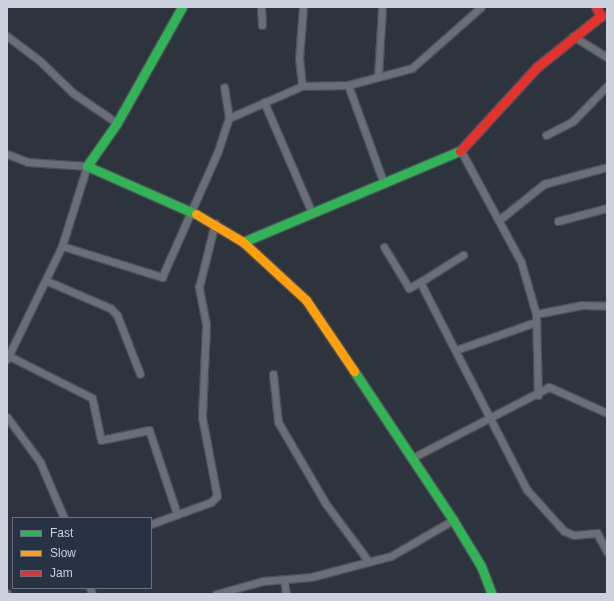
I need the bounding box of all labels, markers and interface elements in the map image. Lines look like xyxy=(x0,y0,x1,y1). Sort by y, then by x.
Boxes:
legend xyxy=(12,517,152,589)
text: Fast xyxy=(50,526,73,540)
text: Slow xyxy=(50,546,76,560)
text: Jam xyxy=(50,566,73,580)

